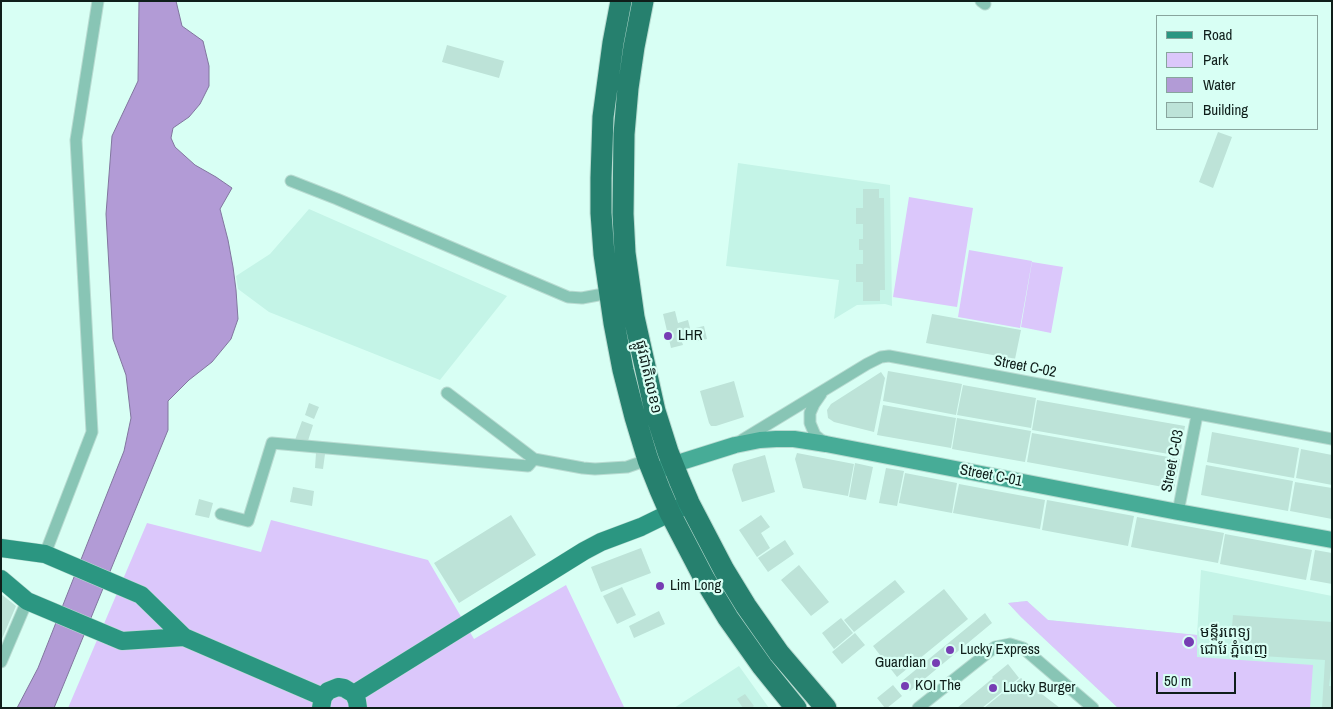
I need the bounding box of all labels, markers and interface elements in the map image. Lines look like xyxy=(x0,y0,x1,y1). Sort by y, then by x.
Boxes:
legend xyxy=(1156,15,1318,130)
text: Road xyxy=(1203,24,1232,45)
text: Park xyxy=(1203,49,1228,70)
text: Water xyxy=(1203,74,1235,95)
text: Building xyxy=(1203,99,1248,120)
place label: LHR xyxy=(678,327,703,345)
marker: LHR xyxy=(662,330,674,342)
street label: ផ្លូវជាតិលេខ១ xyxy=(631,338,665,416)
street label: Street C-02 xyxy=(992,352,1058,382)
street label: Street C-03 xyxy=(1158,428,1188,494)
street label: Street C-01 xyxy=(958,461,1024,491)
place label: Lim Long xyxy=(670,577,721,595)
marker: Lim Long xyxy=(654,580,666,592)
place label: មន្ទីរពេទ្យ ជោរែ ភ្នំពេញ xyxy=(1200,624,1268,659)
marker: មន្ទីរពេទ្យ ជោរែ ភ្នំពេញ xyxy=(1182,635,1196,649)
place label: Lucky Express xyxy=(960,641,1040,659)
marker: Lucky Express xyxy=(944,644,956,656)
place label: Guardian xyxy=(875,654,926,672)
marker: Guardian xyxy=(930,657,942,669)
scale bar xyxy=(1158,662,1238,694)
text: 50 m xyxy=(1164,670,1191,691)
place label: KOI The xyxy=(915,677,961,695)
place label: Lucky Burger xyxy=(1003,679,1075,697)
marker: KOI The xyxy=(899,680,911,692)
marker: Lucky Burger xyxy=(987,682,999,694)

